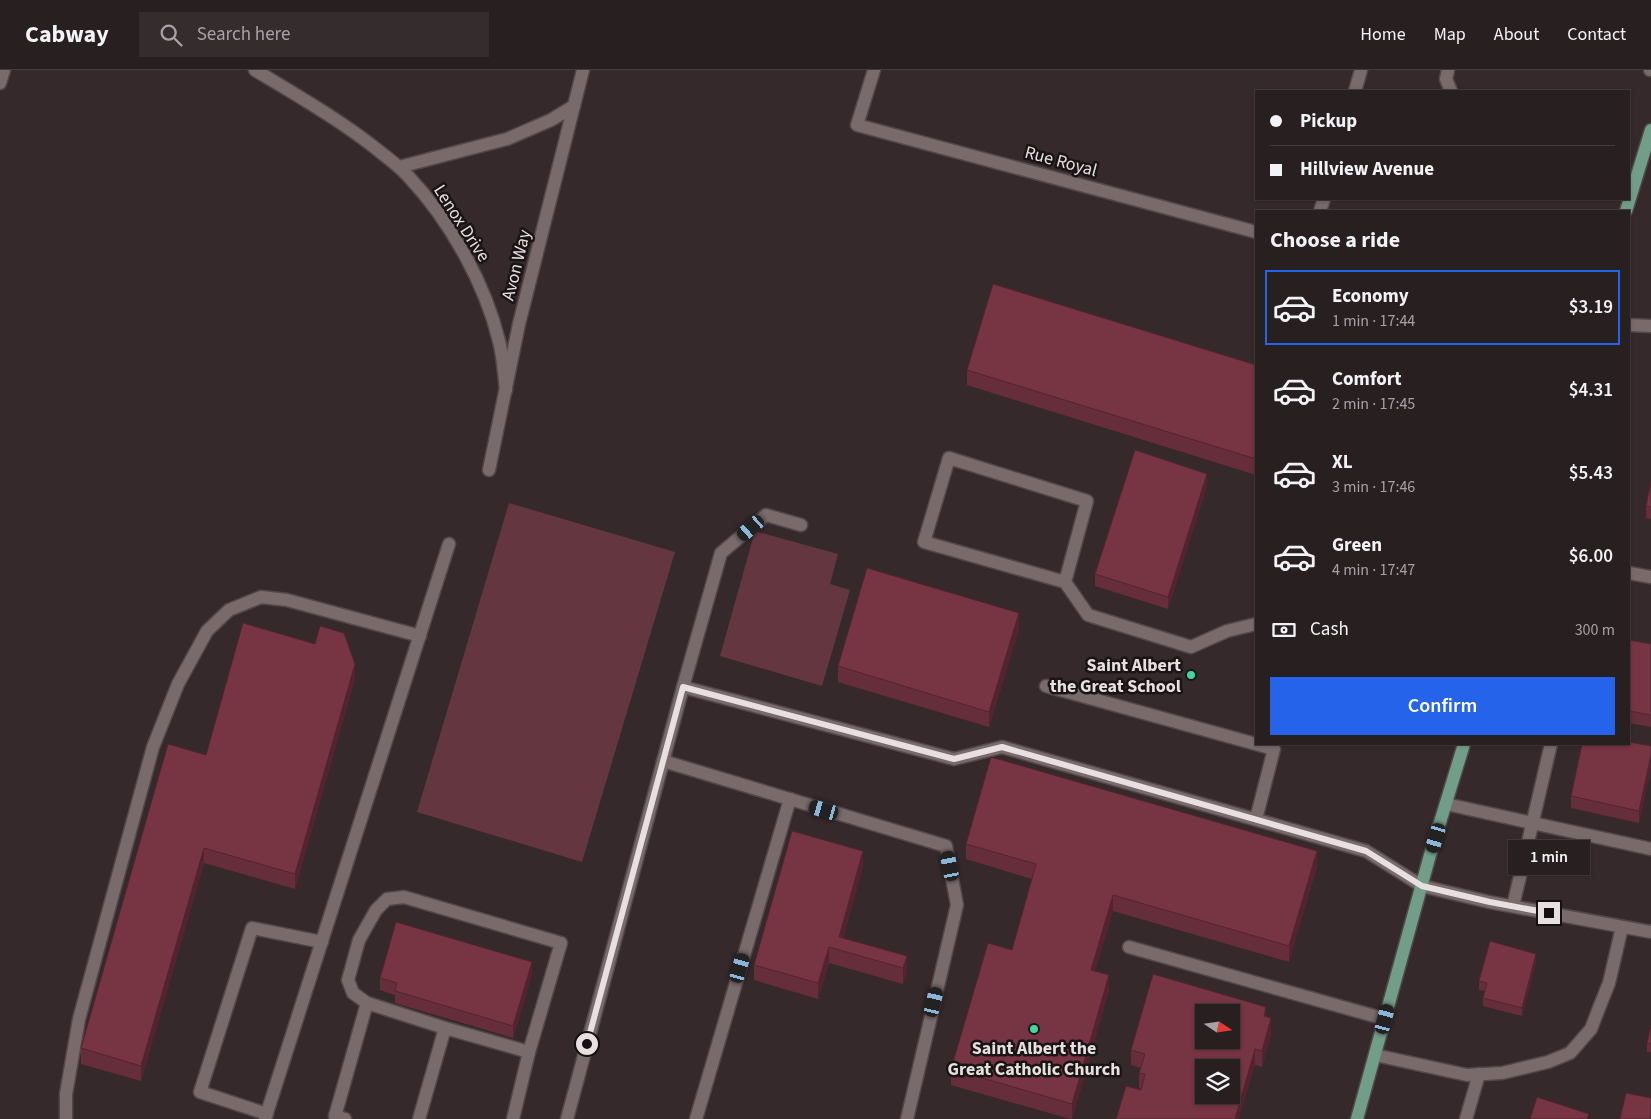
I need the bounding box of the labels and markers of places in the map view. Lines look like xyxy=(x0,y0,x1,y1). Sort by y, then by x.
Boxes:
place label: Saint Albert the Great School xyxy=(1050,653,1181,699)
marker: Saint Albert the Great School xyxy=(1185,669,1197,681)
marker: Saint Albert the Great Catholic Church xyxy=(1028,1023,1040,1035)
place label: Saint Albert the Great Catholic Church xyxy=(948,1036,1120,1082)

